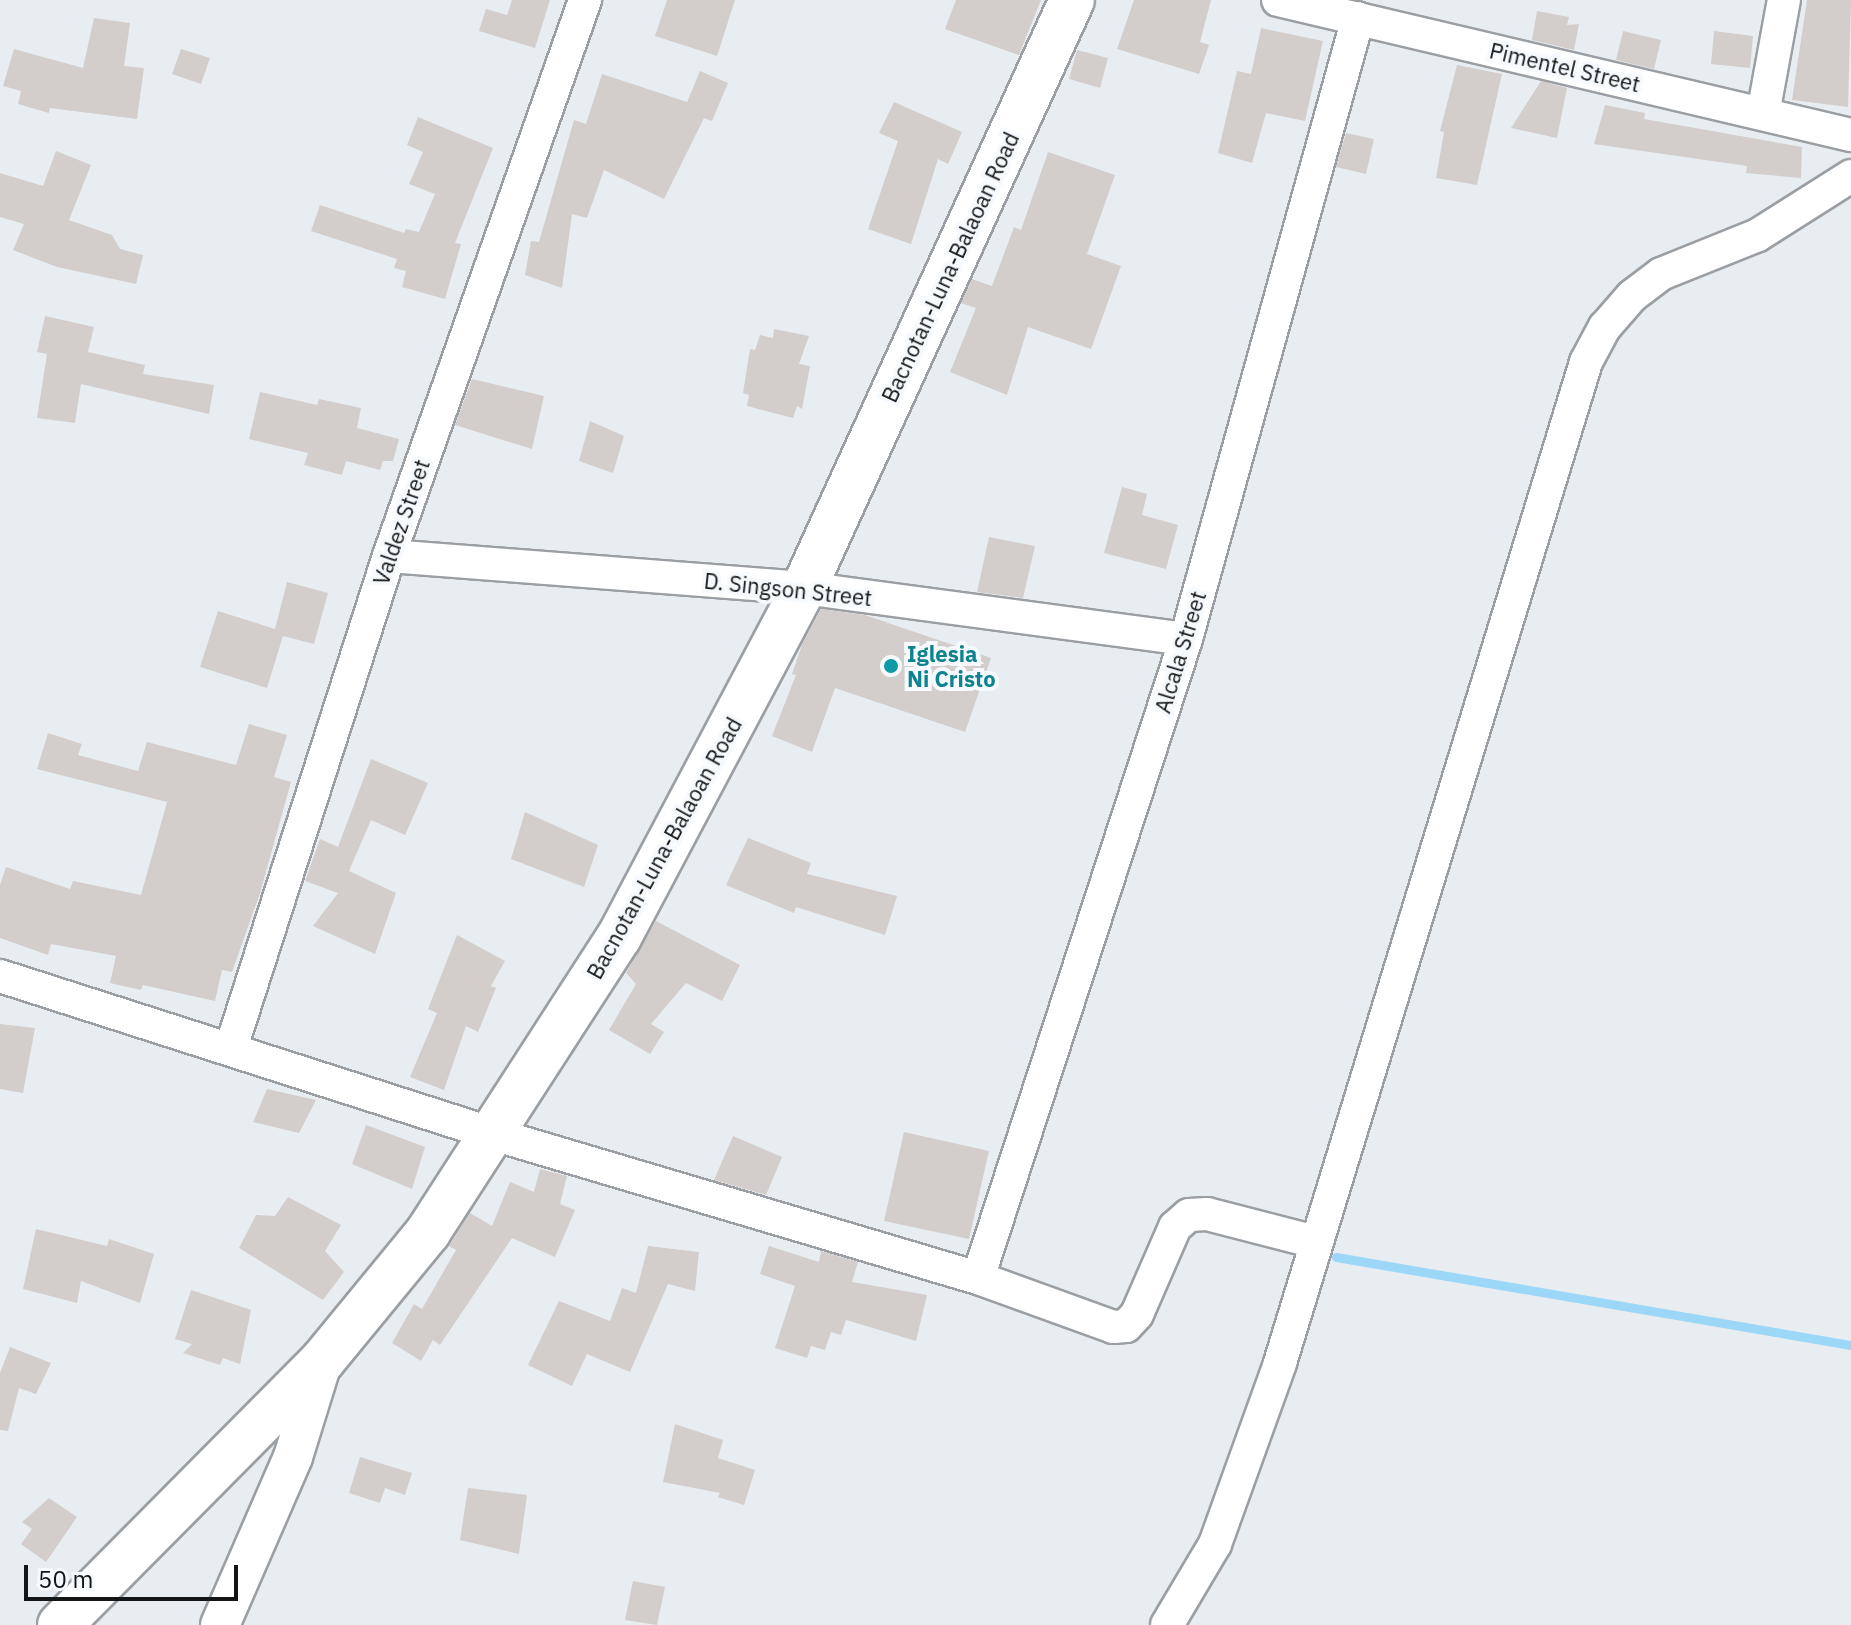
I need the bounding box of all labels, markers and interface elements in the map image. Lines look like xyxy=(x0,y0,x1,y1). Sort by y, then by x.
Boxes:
street label: Pimentel Street xyxy=(1487,37,1643,97)
street label: Bacnotan-Luna-Balaoan Road xyxy=(876,128,1024,406)
street label: Valdez Street xyxy=(367,456,435,588)
street label: D. Singson Street xyxy=(703,567,873,611)
street label: Alcala Street xyxy=(1149,588,1211,716)
place label: Iglesia Ni Cristo xyxy=(907,640,996,692)
marker: Iglesia Ni Cristo xyxy=(882,657,900,675)
street label: Bacnotan-Luna-Balaoan Road xyxy=(581,713,747,983)
scale bar xyxy=(28,1549,242,1599)
text: 50 m xyxy=(38,1563,93,1595)

